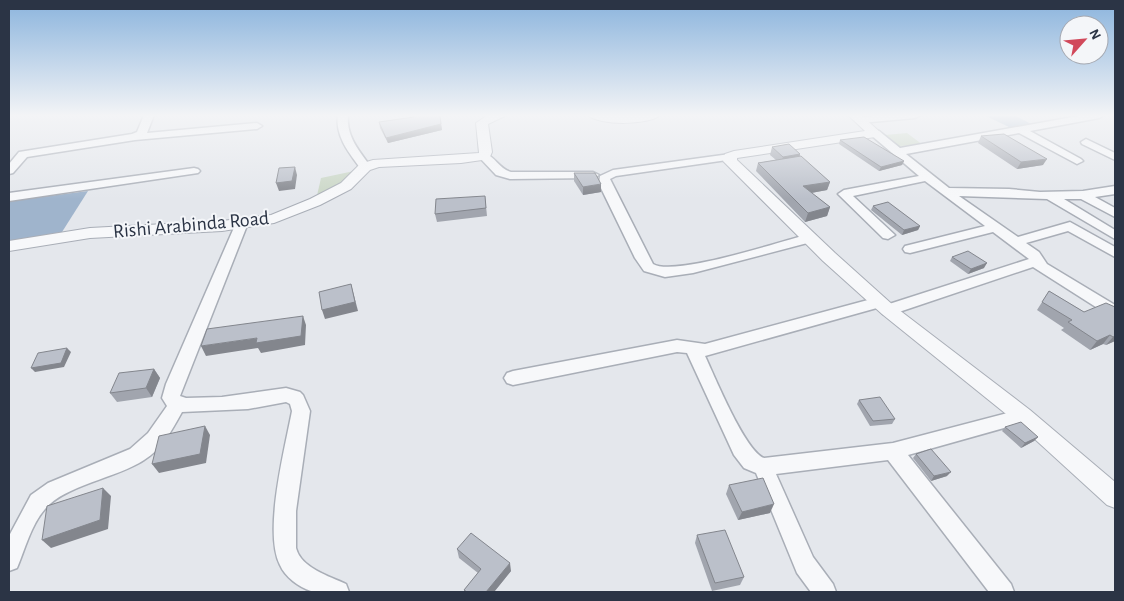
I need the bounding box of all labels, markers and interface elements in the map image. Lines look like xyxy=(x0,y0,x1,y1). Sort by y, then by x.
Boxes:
north arrow xyxy=(1059,15,1109,65)
text: N xyxy=(1086,27,1103,42)
street label: Rishi Arabinda Road xyxy=(112,208,270,242)

